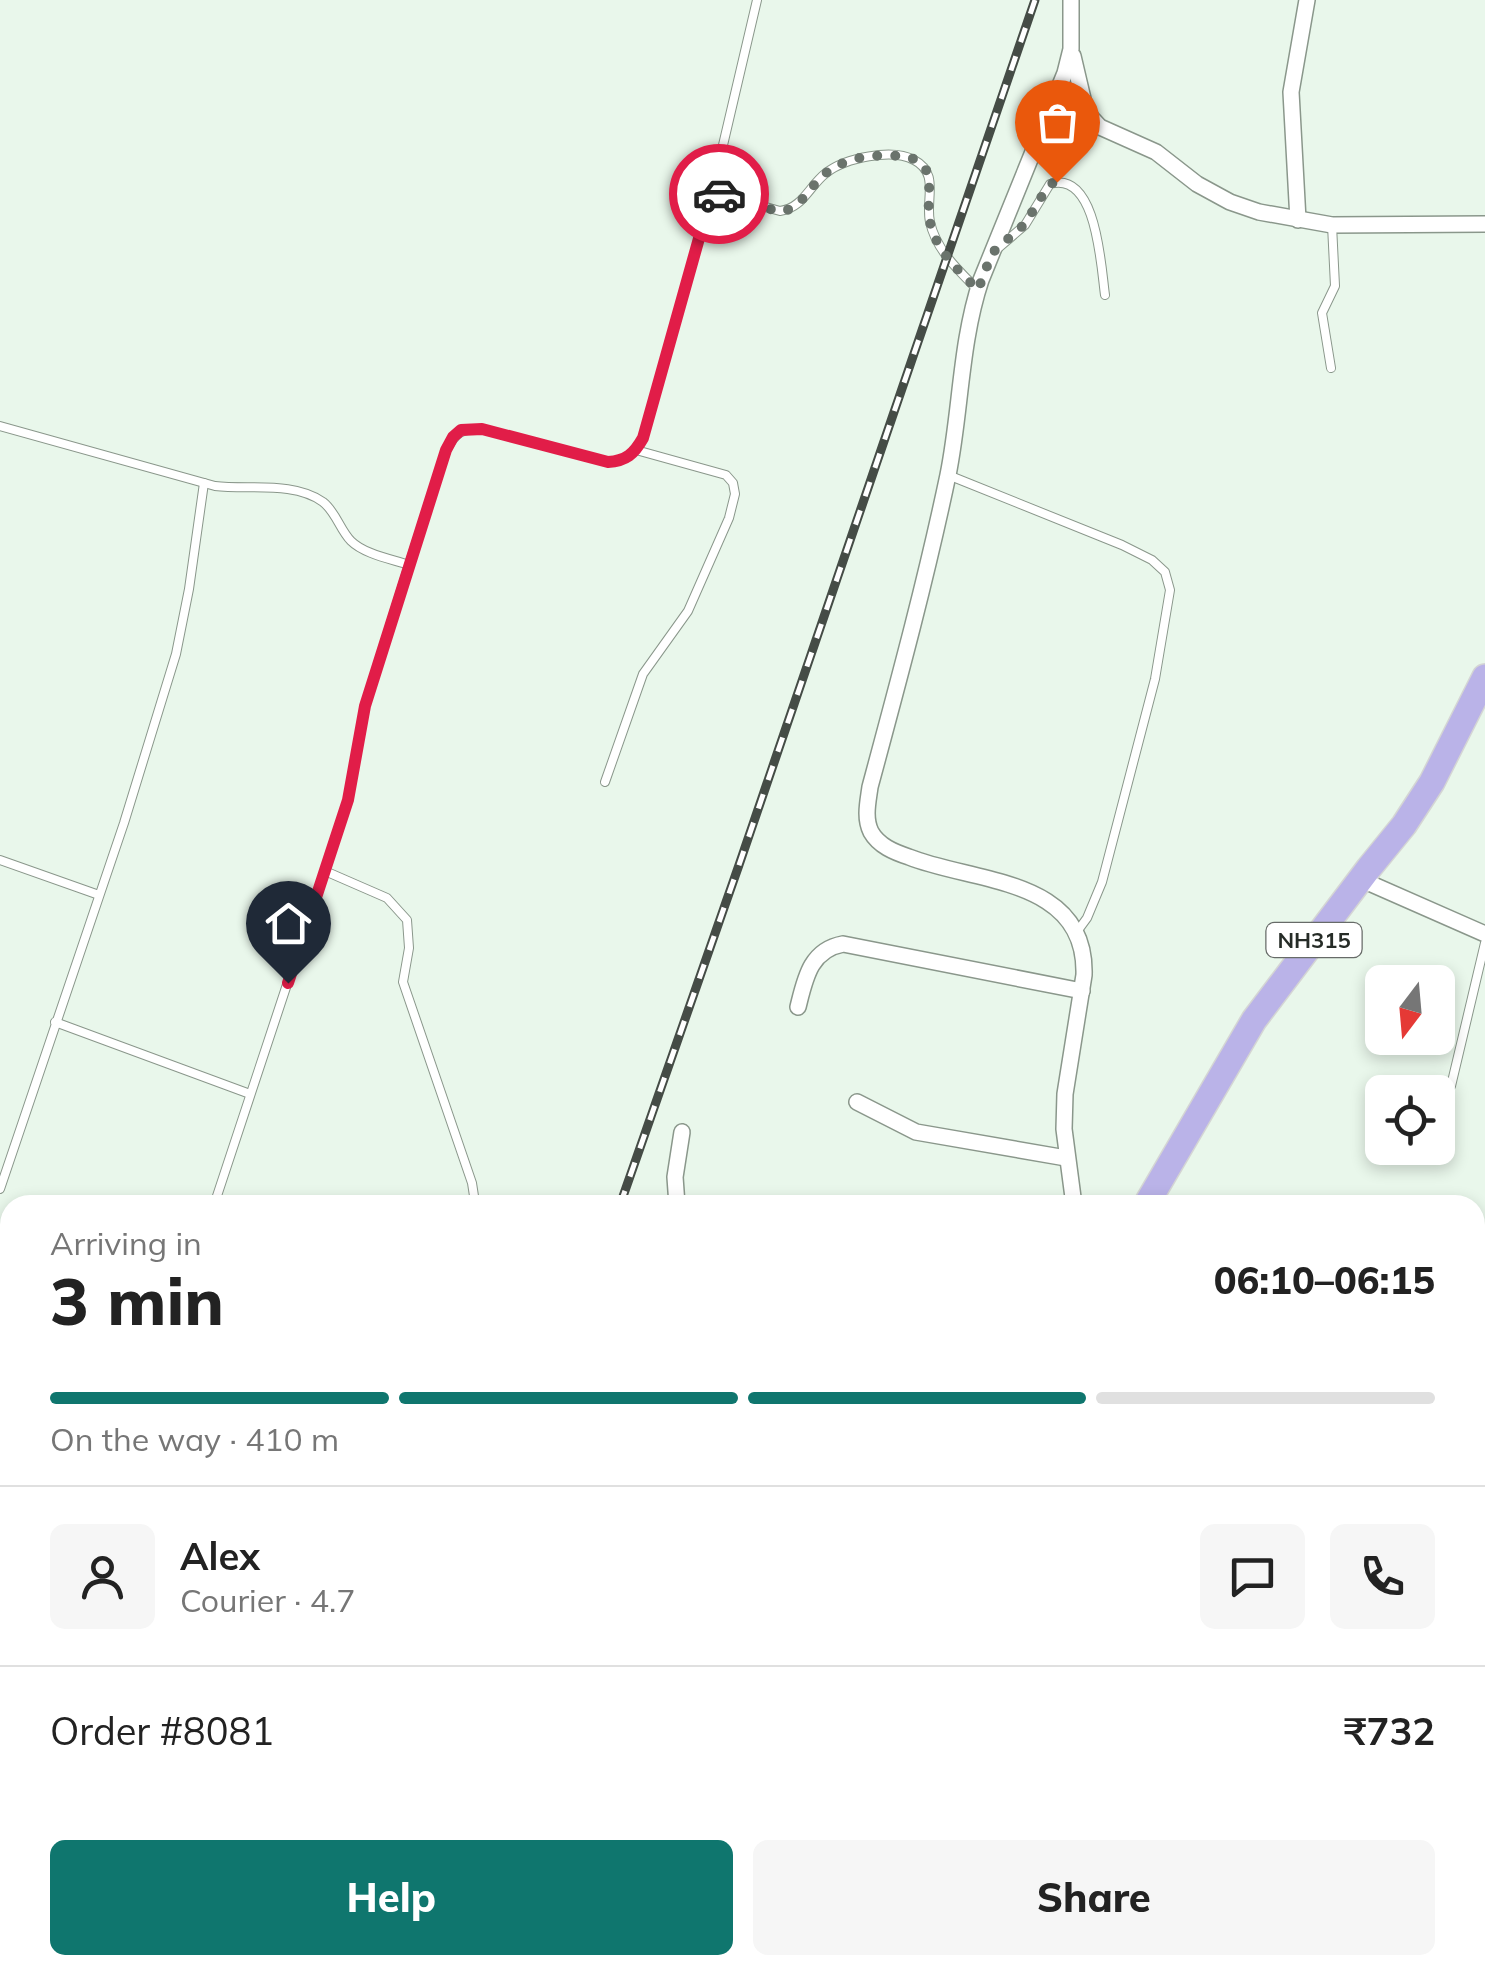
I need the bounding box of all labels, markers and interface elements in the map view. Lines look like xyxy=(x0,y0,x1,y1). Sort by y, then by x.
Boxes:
pin xyxy=(1015,80,1100,183)
icon: bag xyxy=(1030,95,1085,150)
courier xyxy=(669,144,769,244)
icon: car xyxy=(692,167,747,222)
pin xyxy=(246,881,331,984)
icon: home xyxy=(261,896,316,951)
road number: NH315 xyxy=(1266,923,1362,957)
north arrow xyxy=(1365,965,1455,1055)
map controls xyxy=(1365,965,1455,1165)
button: locate xyxy=(1365,1075,1455,1165)
text: Arriving in xyxy=(50,1223,202,1263)
text: 06:10–06:15 xyxy=(1214,1256,1435,1304)
text: 3 min xyxy=(50,1260,224,1341)
text: On the way · 410 m xyxy=(50,1419,339,1459)
button: person xyxy=(50,1524,155,1629)
button: chat xyxy=(1200,1524,1305,1629)
button: phone xyxy=(1330,1524,1435,1629)
text: Alex xyxy=(180,1532,260,1580)
text: Courier · 4.7 xyxy=(180,1580,356,1620)
text: Order #8081 xyxy=(50,1707,274,1755)
text: ₹732 xyxy=(1344,1707,1435,1755)
button: Help xyxy=(50,1840,733,1955)
button: Share xyxy=(753,1840,1435,1955)

